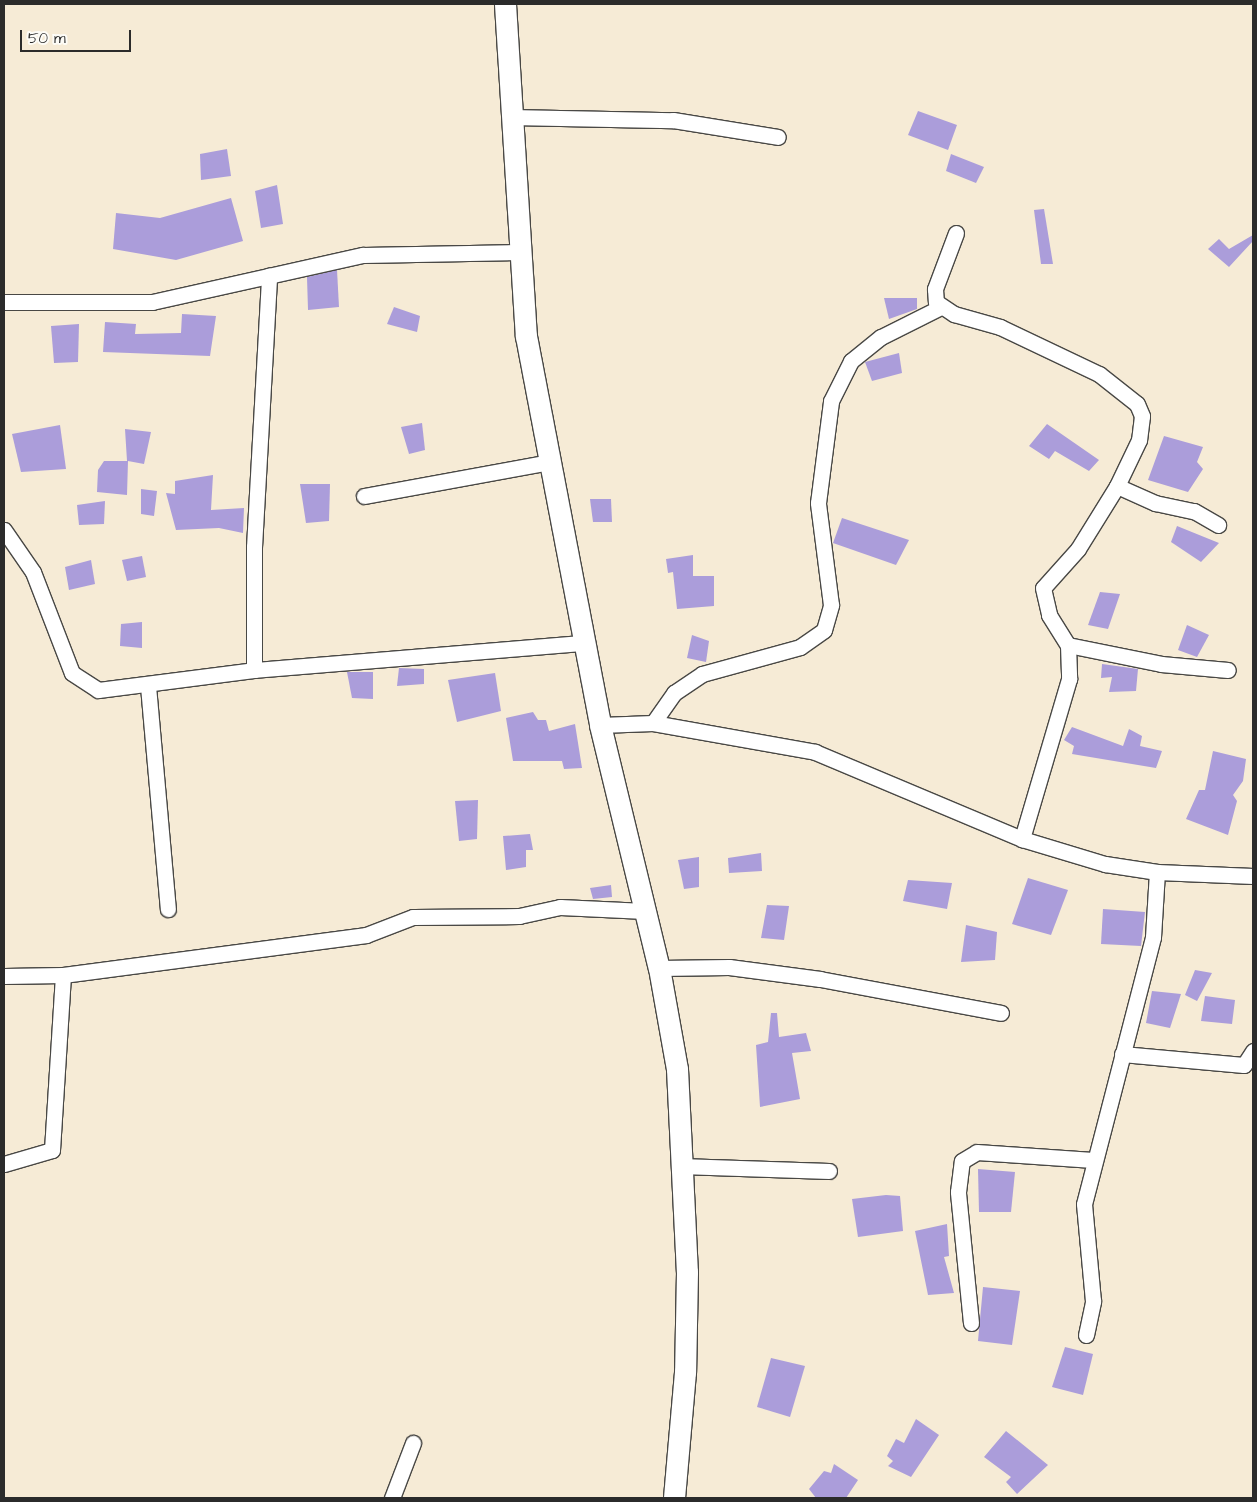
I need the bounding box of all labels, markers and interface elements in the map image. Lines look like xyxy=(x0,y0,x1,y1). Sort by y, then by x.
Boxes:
scale bar xyxy=(22,20,134,52)
text: 50 m xyxy=(28,28,66,49)

